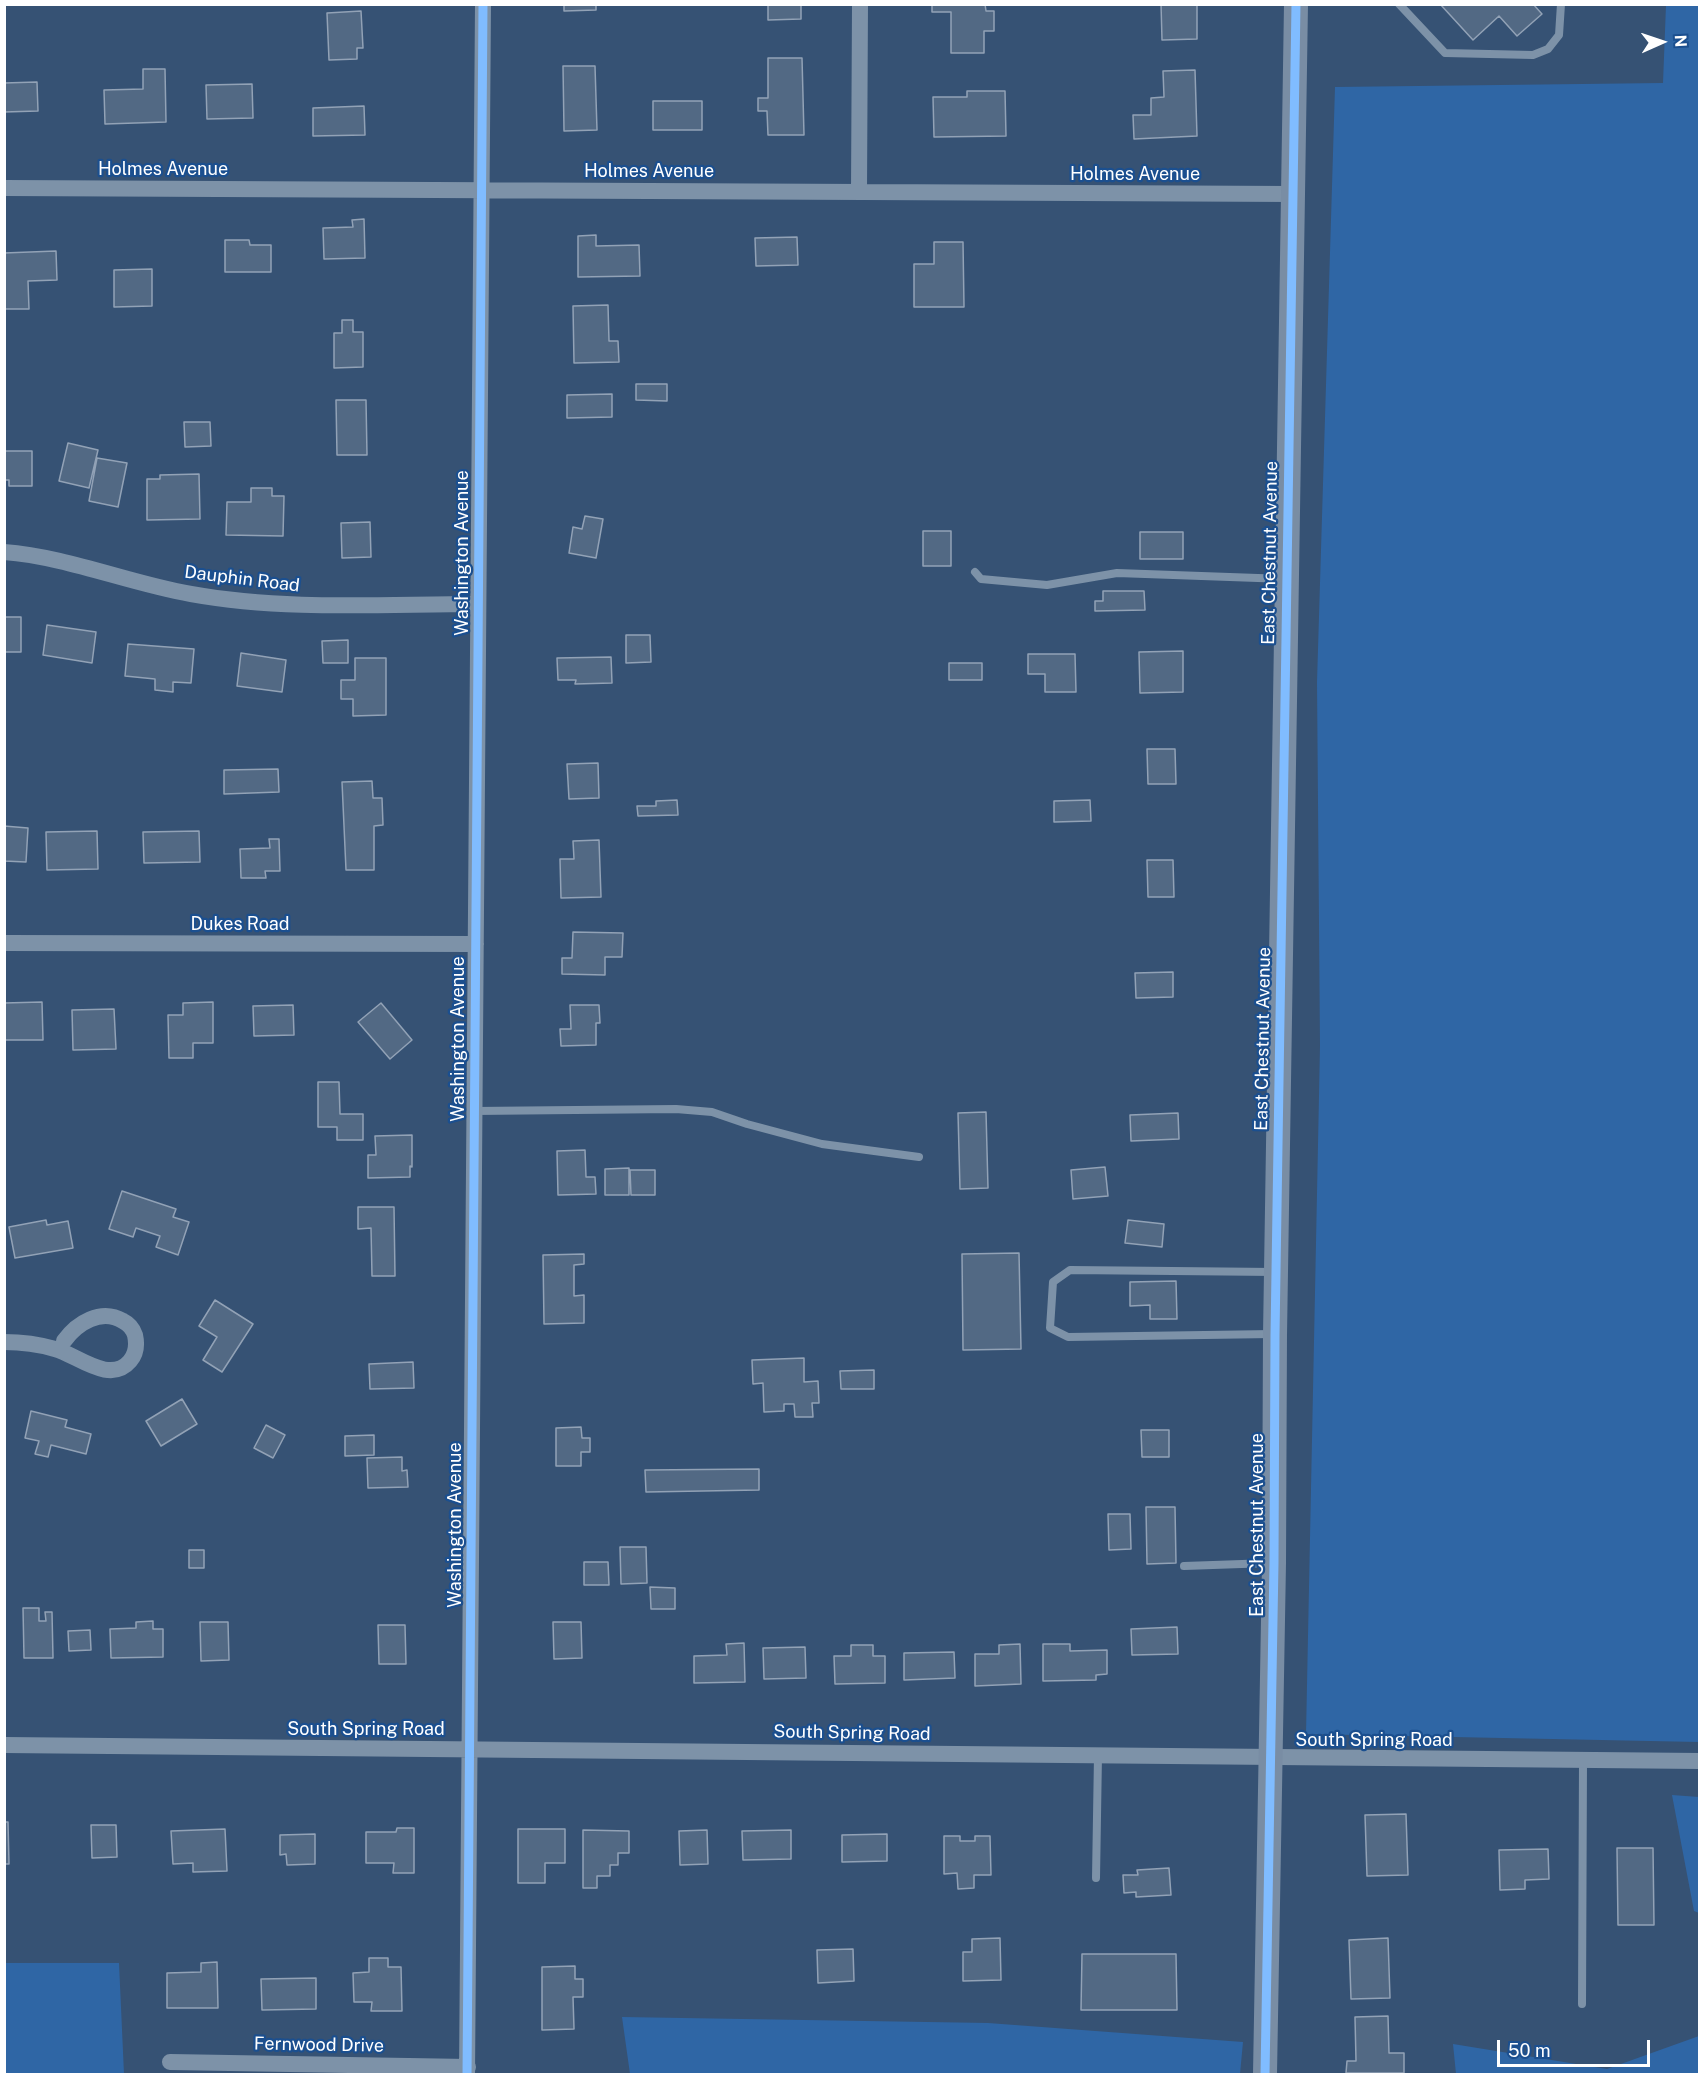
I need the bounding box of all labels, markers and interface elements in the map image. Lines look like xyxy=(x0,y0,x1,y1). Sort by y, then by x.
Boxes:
north arrow xyxy=(1632,12,1692,72)
text: N xyxy=(1671,34,1690,48)
street label: Holmes Avenue xyxy=(98,158,228,180)
street label: Holmes Avenue xyxy=(584,160,714,182)
street label: Holmes Avenue xyxy=(1070,163,1200,185)
street label: East Chestnut Avenue xyxy=(1258,461,1282,645)
street label: Washington Avenue xyxy=(451,470,473,636)
street label: Dauphin Road xyxy=(183,561,301,597)
street label: Dukes Road xyxy=(191,913,289,935)
street label: East Chestnut Avenue xyxy=(1251,947,1275,1131)
street label: Washington Avenue xyxy=(447,956,469,1122)
street label: East Chestnut Avenue xyxy=(1246,1433,1268,1617)
street label: Washington Avenue xyxy=(444,1442,466,1608)
street label: South Spring Road xyxy=(287,1718,445,1740)
street label: South Spring Road xyxy=(773,1721,931,1745)
street label: South Spring Road xyxy=(1295,1729,1453,1751)
scale bar xyxy=(1500,2028,1653,2066)
street label: Fernwood Drive xyxy=(254,2033,384,2057)
text: 50 m xyxy=(1508,2040,1551,2061)

